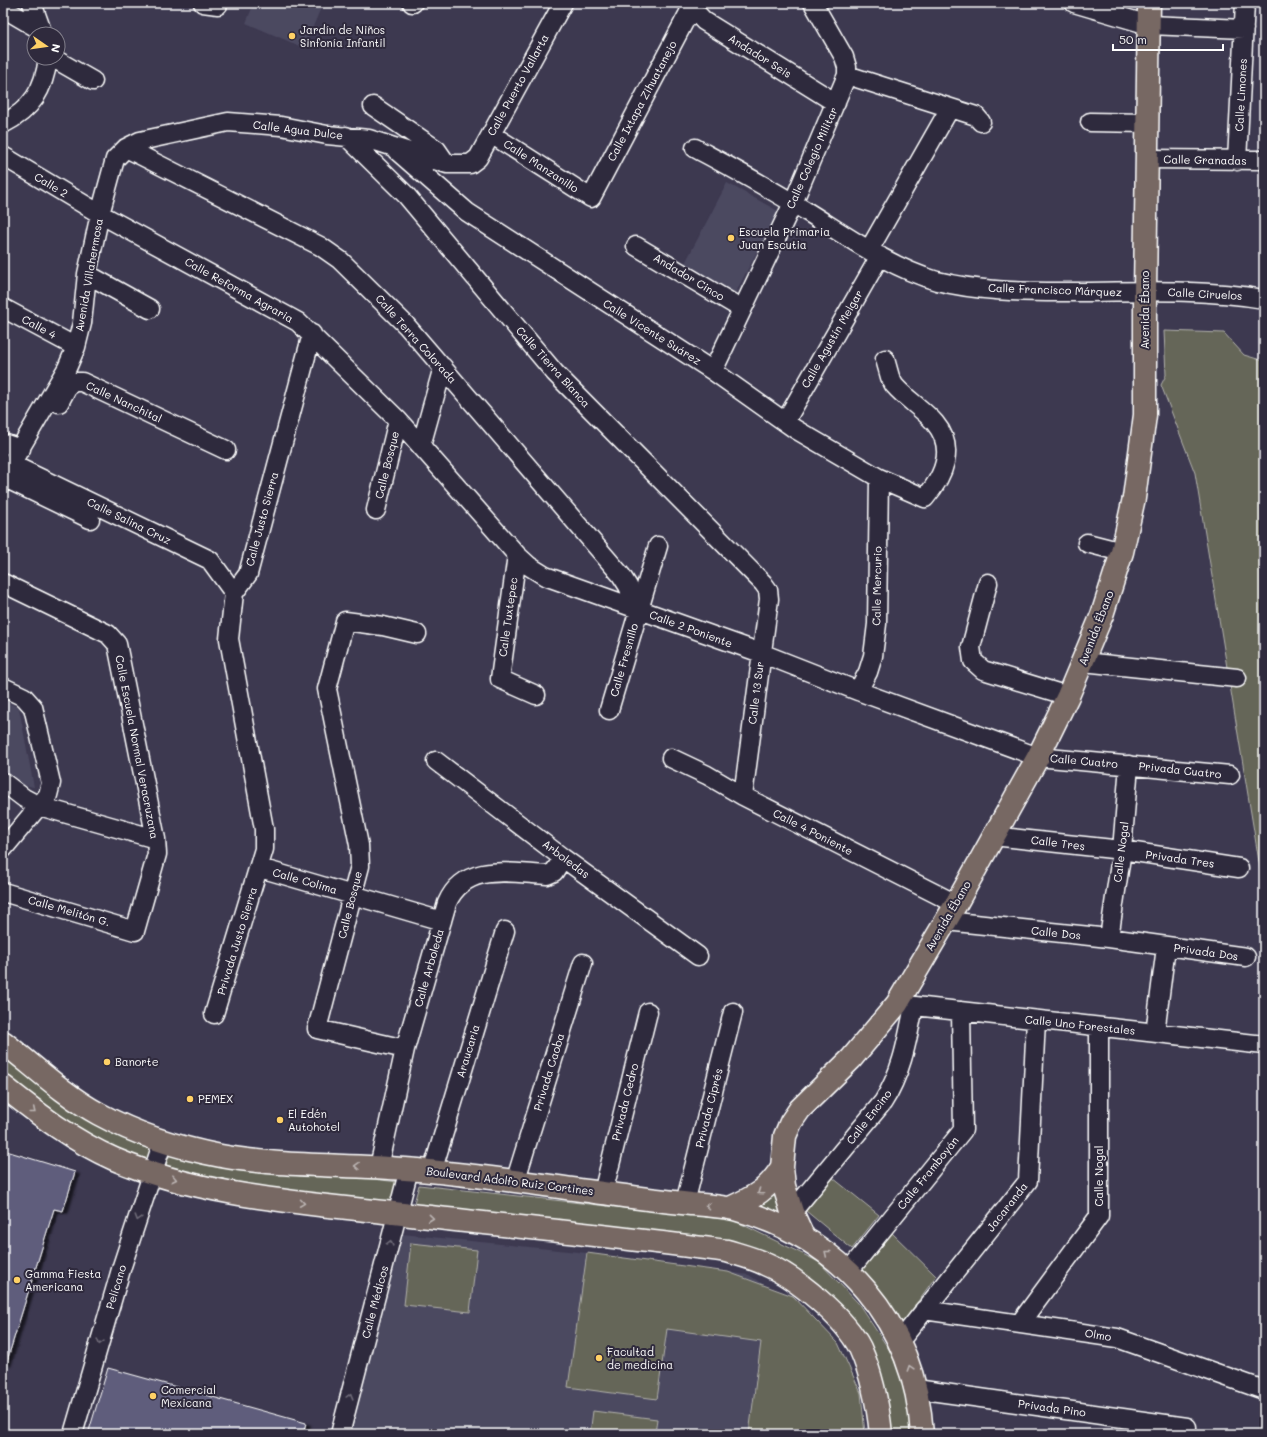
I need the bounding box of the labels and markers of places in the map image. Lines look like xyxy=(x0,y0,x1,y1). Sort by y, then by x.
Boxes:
place label: Jardín de Niños Sinfonía Infantil xyxy=(300,22,385,50)
marker: Jardín de Niños Sinfonía Infantil xyxy=(287,31,297,41)
place label: Escuela Primaria Juan Escutia xyxy=(739,224,830,252)
marker: Escuela Primaria Juan Escutia xyxy=(726,233,736,243)
place label: Banorte xyxy=(115,1054,159,1069)
marker: Banorte xyxy=(102,1057,112,1067)
place label: PEMEX xyxy=(198,1091,233,1106)
marker: PEMEX xyxy=(185,1094,195,1104)
place label: El Edén Autohotel xyxy=(288,1106,340,1134)
marker: El Edén Autohotel xyxy=(275,1115,285,1125)
place label: Gamma Fiesta Americana xyxy=(25,1266,101,1294)
marker: Gamma Fiesta Americana xyxy=(12,1275,22,1285)
place label: Facultad de medicina xyxy=(607,1344,673,1372)
marker: Facultad de medicina xyxy=(594,1353,604,1363)
place label: Comercial Mexicana xyxy=(161,1382,216,1410)
marker: Comercial Mexicana xyxy=(148,1391,158,1401)

